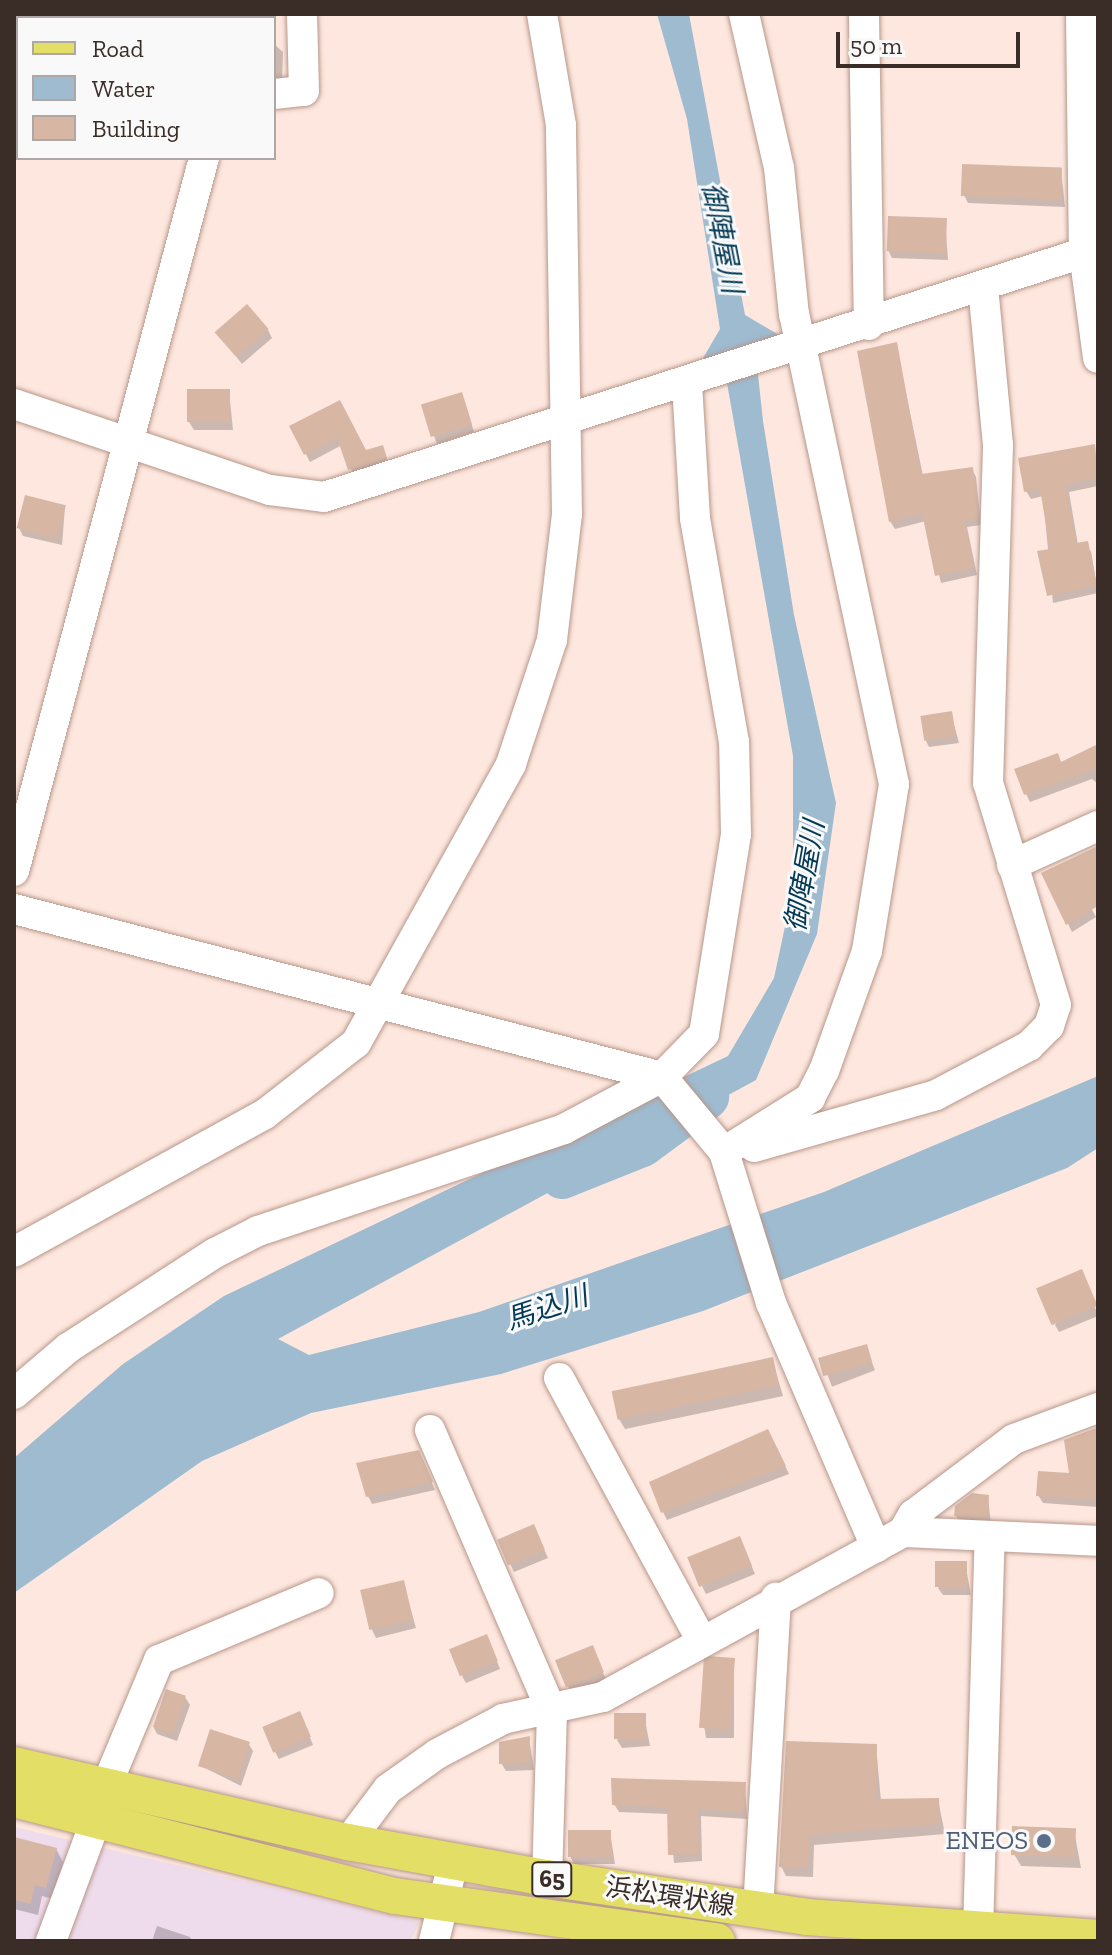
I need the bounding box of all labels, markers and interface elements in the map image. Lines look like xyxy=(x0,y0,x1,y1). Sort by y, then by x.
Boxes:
legend xyxy=(16,16,276,160)
scale bar xyxy=(840,16,1024,66)
text: 50 m xyxy=(850,31,902,60)
text: Road xyxy=(92,34,144,63)
text: Water xyxy=(92,74,155,103)
text: Building xyxy=(92,114,180,143)
water label: 御陣屋川 xyxy=(695,180,749,296)
water label: 御陣屋川 xyxy=(779,818,831,934)
water label: 馬込川 xyxy=(502,1279,592,1337)
place label: ENEOS xyxy=(945,1825,1028,1857)
marker: ENEOS xyxy=(1035,1832,1053,1850)
road number: 65 xyxy=(530,1859,574,1899)
street label: 浜松環状線 xyxy=(603,1871,737,1923)

